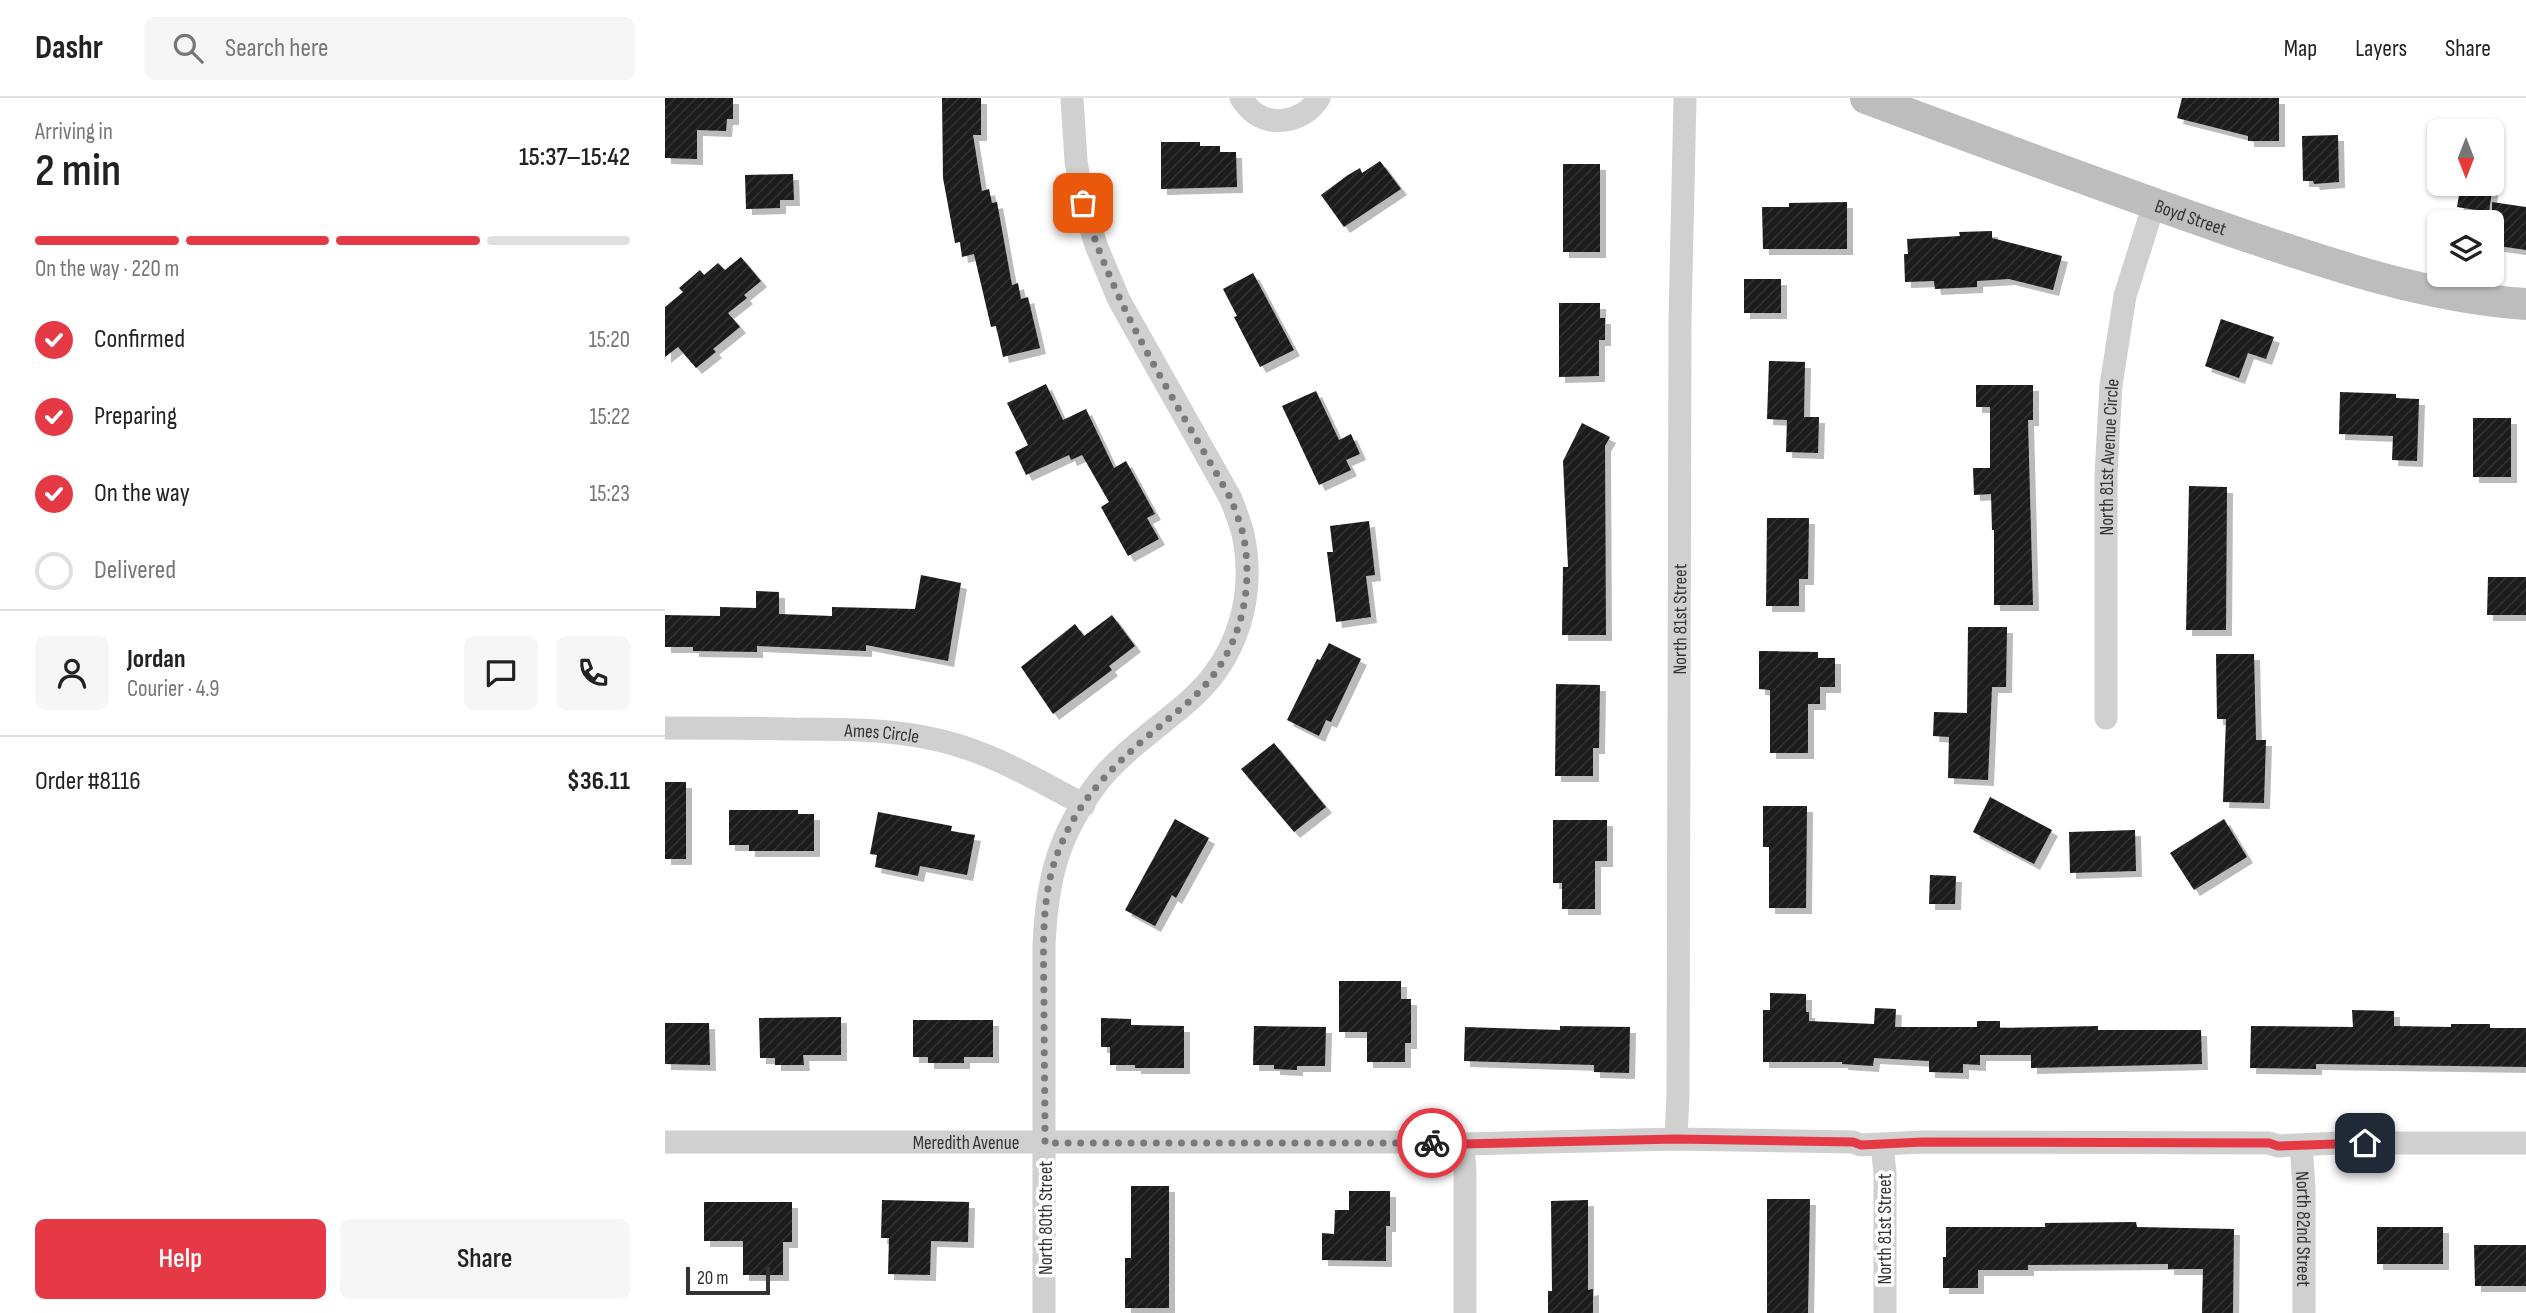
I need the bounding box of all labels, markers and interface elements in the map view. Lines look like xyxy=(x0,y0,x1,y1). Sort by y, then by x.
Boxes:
search box xyxy=(145,17,635,80)
text: Dashr xyxy=(35,28,103,68)
icon: search xyxy=(169,29,207,67)
text: Search here xyxy=(225,33,328,64)
text: Map xyxy=(2284,34,2317,63)
text: Layers xyxy=(2355,34,2407,63)
text: Share xyxy=(2445,34,2491,63)
text: Arriving in xyxy=(35,118,113,146)
north arrow xyxy=(2427,119,2504,196)
map controls xyxy=(2427,119,2504,287)
text: 15:37–15:42 xyxy=(519,142,630,173)
text: 2 min xyxy=(35,144,121,199)
pin xyxy=(1053,173,1113,233)
icon: bag xyxy=(1064,184,1102,222)
street label: Boyd Street xyxy=(2151,195,2230,241)
button: layers xyxy=(2427,210,2504,287)
text: On the way · 220 m xyxy=(35,255,179,283)
icon: check xyxy=(35,321,73,359)
text: Confirmed xyxy=(94,324,185,355)
text: 15:20 xyxy=(589,326,630,354)
street label: North 81st Avenue Circle xyxy=(2096,377,2125,536)
icon: check xyxy=(35,398,73,436)
text: Preparing xyxy=(94,401,177,432)
text: 15:22 xyxy=(589,403,630,431)
icon: check xyxy=(35,475,73,513)
text: On the way xyxy=(94,478,190,509)
text: 15:23 xyxy=(589,480,630,508)
text: Delivered xyxy=(94,555,176,586)
street label: North 81st Street xyxy=(1669,563,1692,675)
button: person xyxy=(35,636,109,710)
button: chat xyxy=(464,636,538,710)
button: phone xyxy=(556,636,630,710)
text: Jordan xyxy=(127,644,185,675)
text: Courier · 4.9 xyxy=(127,675,219,703)
street label: Ames Circle xyxy=(843,719,921,749)
text: Order #8116 xyxy=(35,766,141,797)
text: $36.11 xyxy=(567,766,630,797)
courier xyxy=(1397,1108,1467,1178)
pin xyxy=(2335,1113,2395,1173)
icon: bike xyxy=(1413,1124,1451,1162)
icon: home xyxy=(2346,1124,2384,1162)
street label: Meredith Avenue xyxy=(913,1132,1019,1155)
street label: North 80th Street xyxy=(1035,1161,1058,1275)
street label: North 82nd Street xyxy=(2290,1170,2314,1287)
street label: North 81st Street xyxy=(1874,1173,1897,1284)
button: Help xyxy=(35,1219,326,1299)
button: Share xyxy=(340,1219,630,1299)
scale bar xyxy=(686,1264,770,1296)
text: 20 m xyxy=(697,1267,729,1290)

